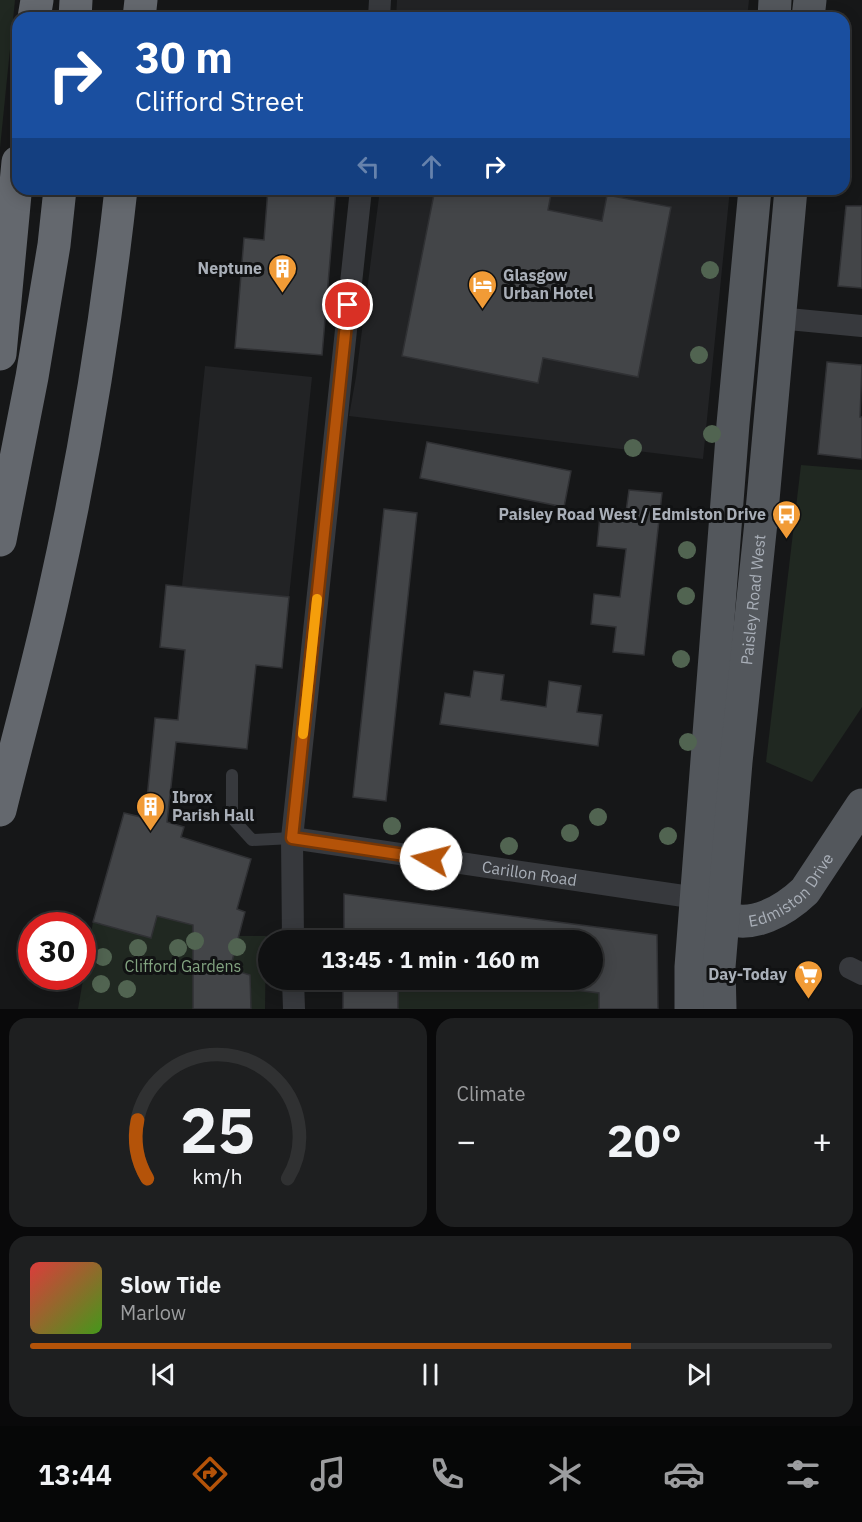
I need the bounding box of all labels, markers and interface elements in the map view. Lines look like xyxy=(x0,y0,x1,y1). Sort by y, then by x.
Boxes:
text: 30 m xyxy=(135,30,233,85)
icon: right xyxy=(36,36,114,114)
text: Clifford Street xyxy=(135,83,304,118)
icon: left xyxy=(352,150,385,183)
icon: ahead xyxy=(415,150,448,183)
icon: right xyxy=(478,150,511,183)
building icon: Neptune xyxy=(267,252,299,294)
place label: Neptune xyxy=(198,258,262,278)
place label: Glasgow Urban Hotel xyxy=(503,265,593,303)
hotel icon: Glasgow Urban Hotel xyxy=(466,268,498,310)
pin xyxy=(322,279,373,330)
icon: arrive xyxy=(331,288,364,321)
bus stop icon: Paisley Road West / Edmiston Drive xyxy=(771,498,803,540)
place label: Paisley Road West / Edmiston Drive xyxy=(498,504,766,524)
street label: Paisley Road West xyxy=(736,533,770,666)
place label: Ibrox Parish Hall xyxy=(172,787,254,825)
building icon: Ibrox Parish Hall xyxy=(135,790,167,832)
position arrow xyxy=(399,827,463,891)
street label: Edmiston Drive xyxy=(747,849,838,931)
street label: Carillon Road xyxy=(481,856,578,890)
speed limit sign: 30 xyxy=(18,912,96,990)
text: 13:45 · 1 min · 160 m xyxy=(321,945,540,974)
park label: Clifford Gardens xyxy=(125,956,241,976)
supermarket icon: Day-Today xyxy=(792,958,824,1000)
place label: Day-Today xyxy=(708,964,787,984)
text: Climate xyxy=(457,1080,525,1107)
text: 25 xyxy=(180,1089,255,1170)
text: 20° xyxy=(607,1111,682,1169)
text: − xyxy=(457,1119,476,1162)
text: + xyxy=(812,1119,832,1162)
text: km/h xyxy=(193,1163,243,1191)
text: Slow Tide xyxy=(120,1270,221,1299)
text: Marlow xyxy=(120,1299,186,1326)
icon: previous xyxy=(147,1358,180,1391)
icon: pause xyxy=(414,1358,447,1391)
icon: next xyxy=(682,1358,715,1391)
icon: directions xyxy=(189,1453,231,1495)
icon: music xyxy=(307,1453,349,1495)
icon: phone xyxy=(426,1453,468,1495)
icon: climate xyxy=(544,1453,586,1495)
icon: car xyxy=(663,1453,705,1495)
icon: filters xyxy=(782,1453,824,1495)
text: 13:44 xyxy=(38,1457,112,1492)

